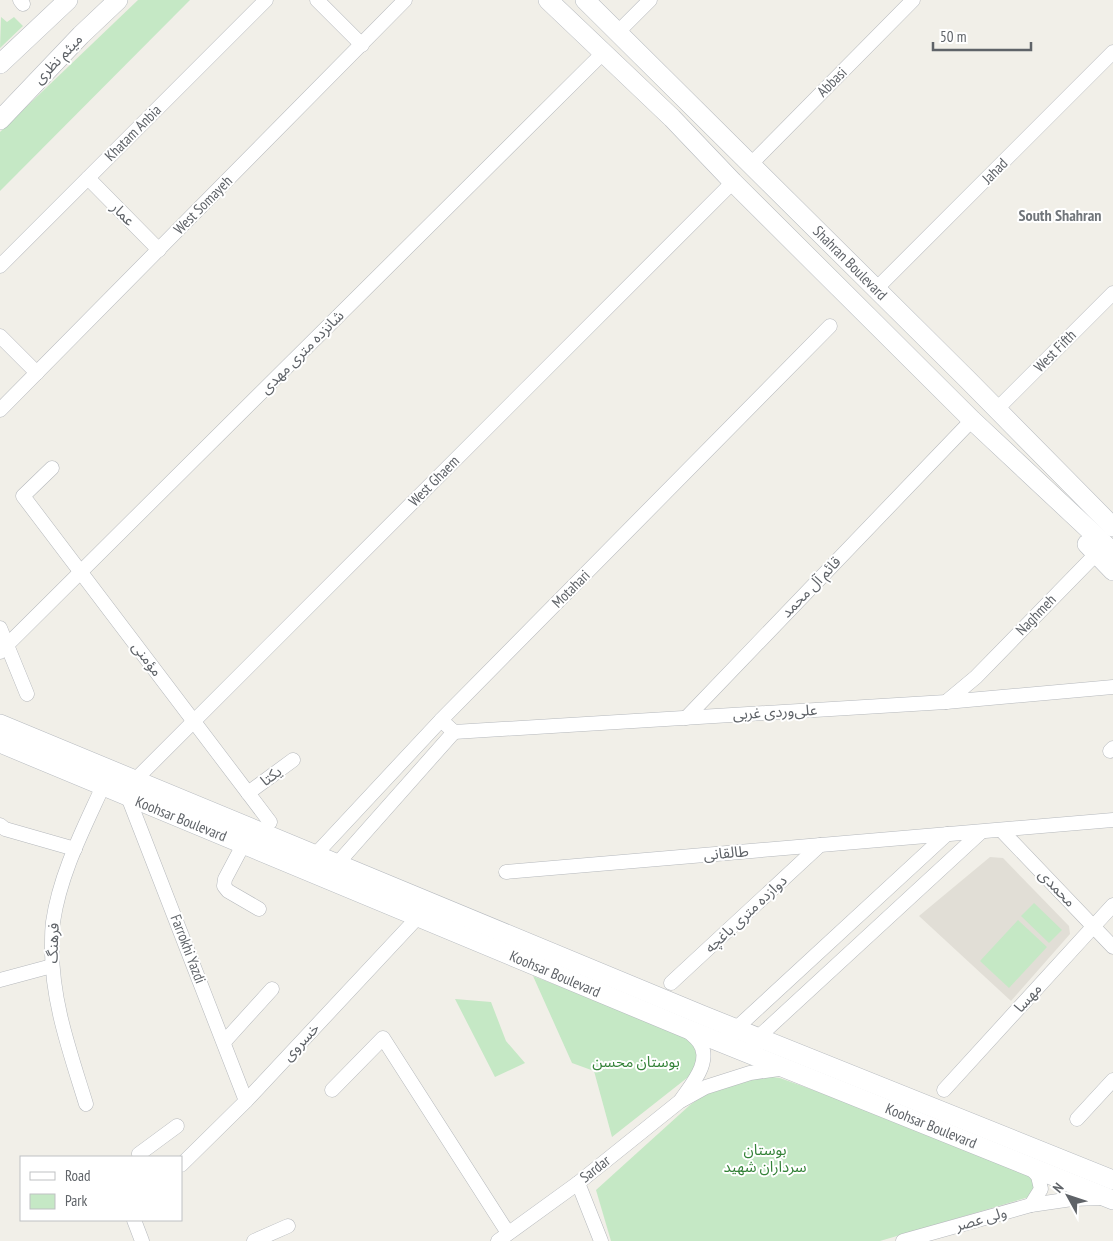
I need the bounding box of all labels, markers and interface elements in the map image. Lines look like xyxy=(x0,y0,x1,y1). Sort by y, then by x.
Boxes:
scale bar xyxy=(933,20,1030,52)
text: 50 m xyxy=(940,27,966,46)
street label: میثم نظری xyxy=(29,30,88,89)
street label: Abbasi xyxy=(813,63,851,101)
street label: Khatam Anbia xyxy=(100,100,165,165)
street label: Jahad xyxy=(977,154,1012,188)
street label: West Somayeh xyxy=(169,171,236,238)
street label: عمار xyxy=(107,197,140,230)
district label: South Shahran xyxy=(1019,205,1101,225)
street label: Shahran Boulevard xyxy=(809,221,892,304)
street label: شانزده متری مهدی xyxy=(256,306,348,398)
street label: West Fifth xyxy=(1030,326,1080,376)
street label: West Ghaem xyxy=(404,451,463,510)
street label: قائم آل محمد xyxy=(777,552,846,623)
street label: Motahari xyxy=(548,566,594,612)
street label: Naghmeh xyxy=(1012,590,1060,639)
street label: مؤمنی xyxy=(128,637,167,680)
street label: علی‌وردی غربی xyxy=(732,700,818,723)
street label: یکتا xyxy=(256,761,285,790)
street label: Koohsar Boulevard xyxy=(133,792,230,845)
street label: طالقانی xyxy=(703,841,749,864)
street label: محمدی xyxy=(1035,865,1080,911)
street label: دوازده متری باغچه xyxy=(701,871,791,957)
street label: Farrokhi Yazdi xyxy=(167,912,210,986)
street label: فرهنگ xyxy=(42,922,63,964)
street label: Koohsar Boulevard xyxy=(507,946,603,1001)
street label: مهسا xyxy=(1010,979,1046,1016)
street label: خسروی xyxy=(278,1018,323,1065)
park label: بوستان محسن xyxy=(592,1052,680,1071)
street label: Koohsar Boulevard xyxy=(883,1099,980,1152)
park label: بوستان سرداران شهید xyxy=(723,1140,807,1176)
street label: Sardar xyxy=(576,1150,614,1186)
legend xyxy=(20,1156,182,1221)
text: Road xyxy=(65,1166,91,1185)
north arrow xyxy=(1043,1171,1093,1221)
text: N xyxy=(1049,1179,1067,1196)
text: Park xyxy=(65,1191,87,1210)
street label: ولی عصر xyxy=(952,1202,1009,1235)

